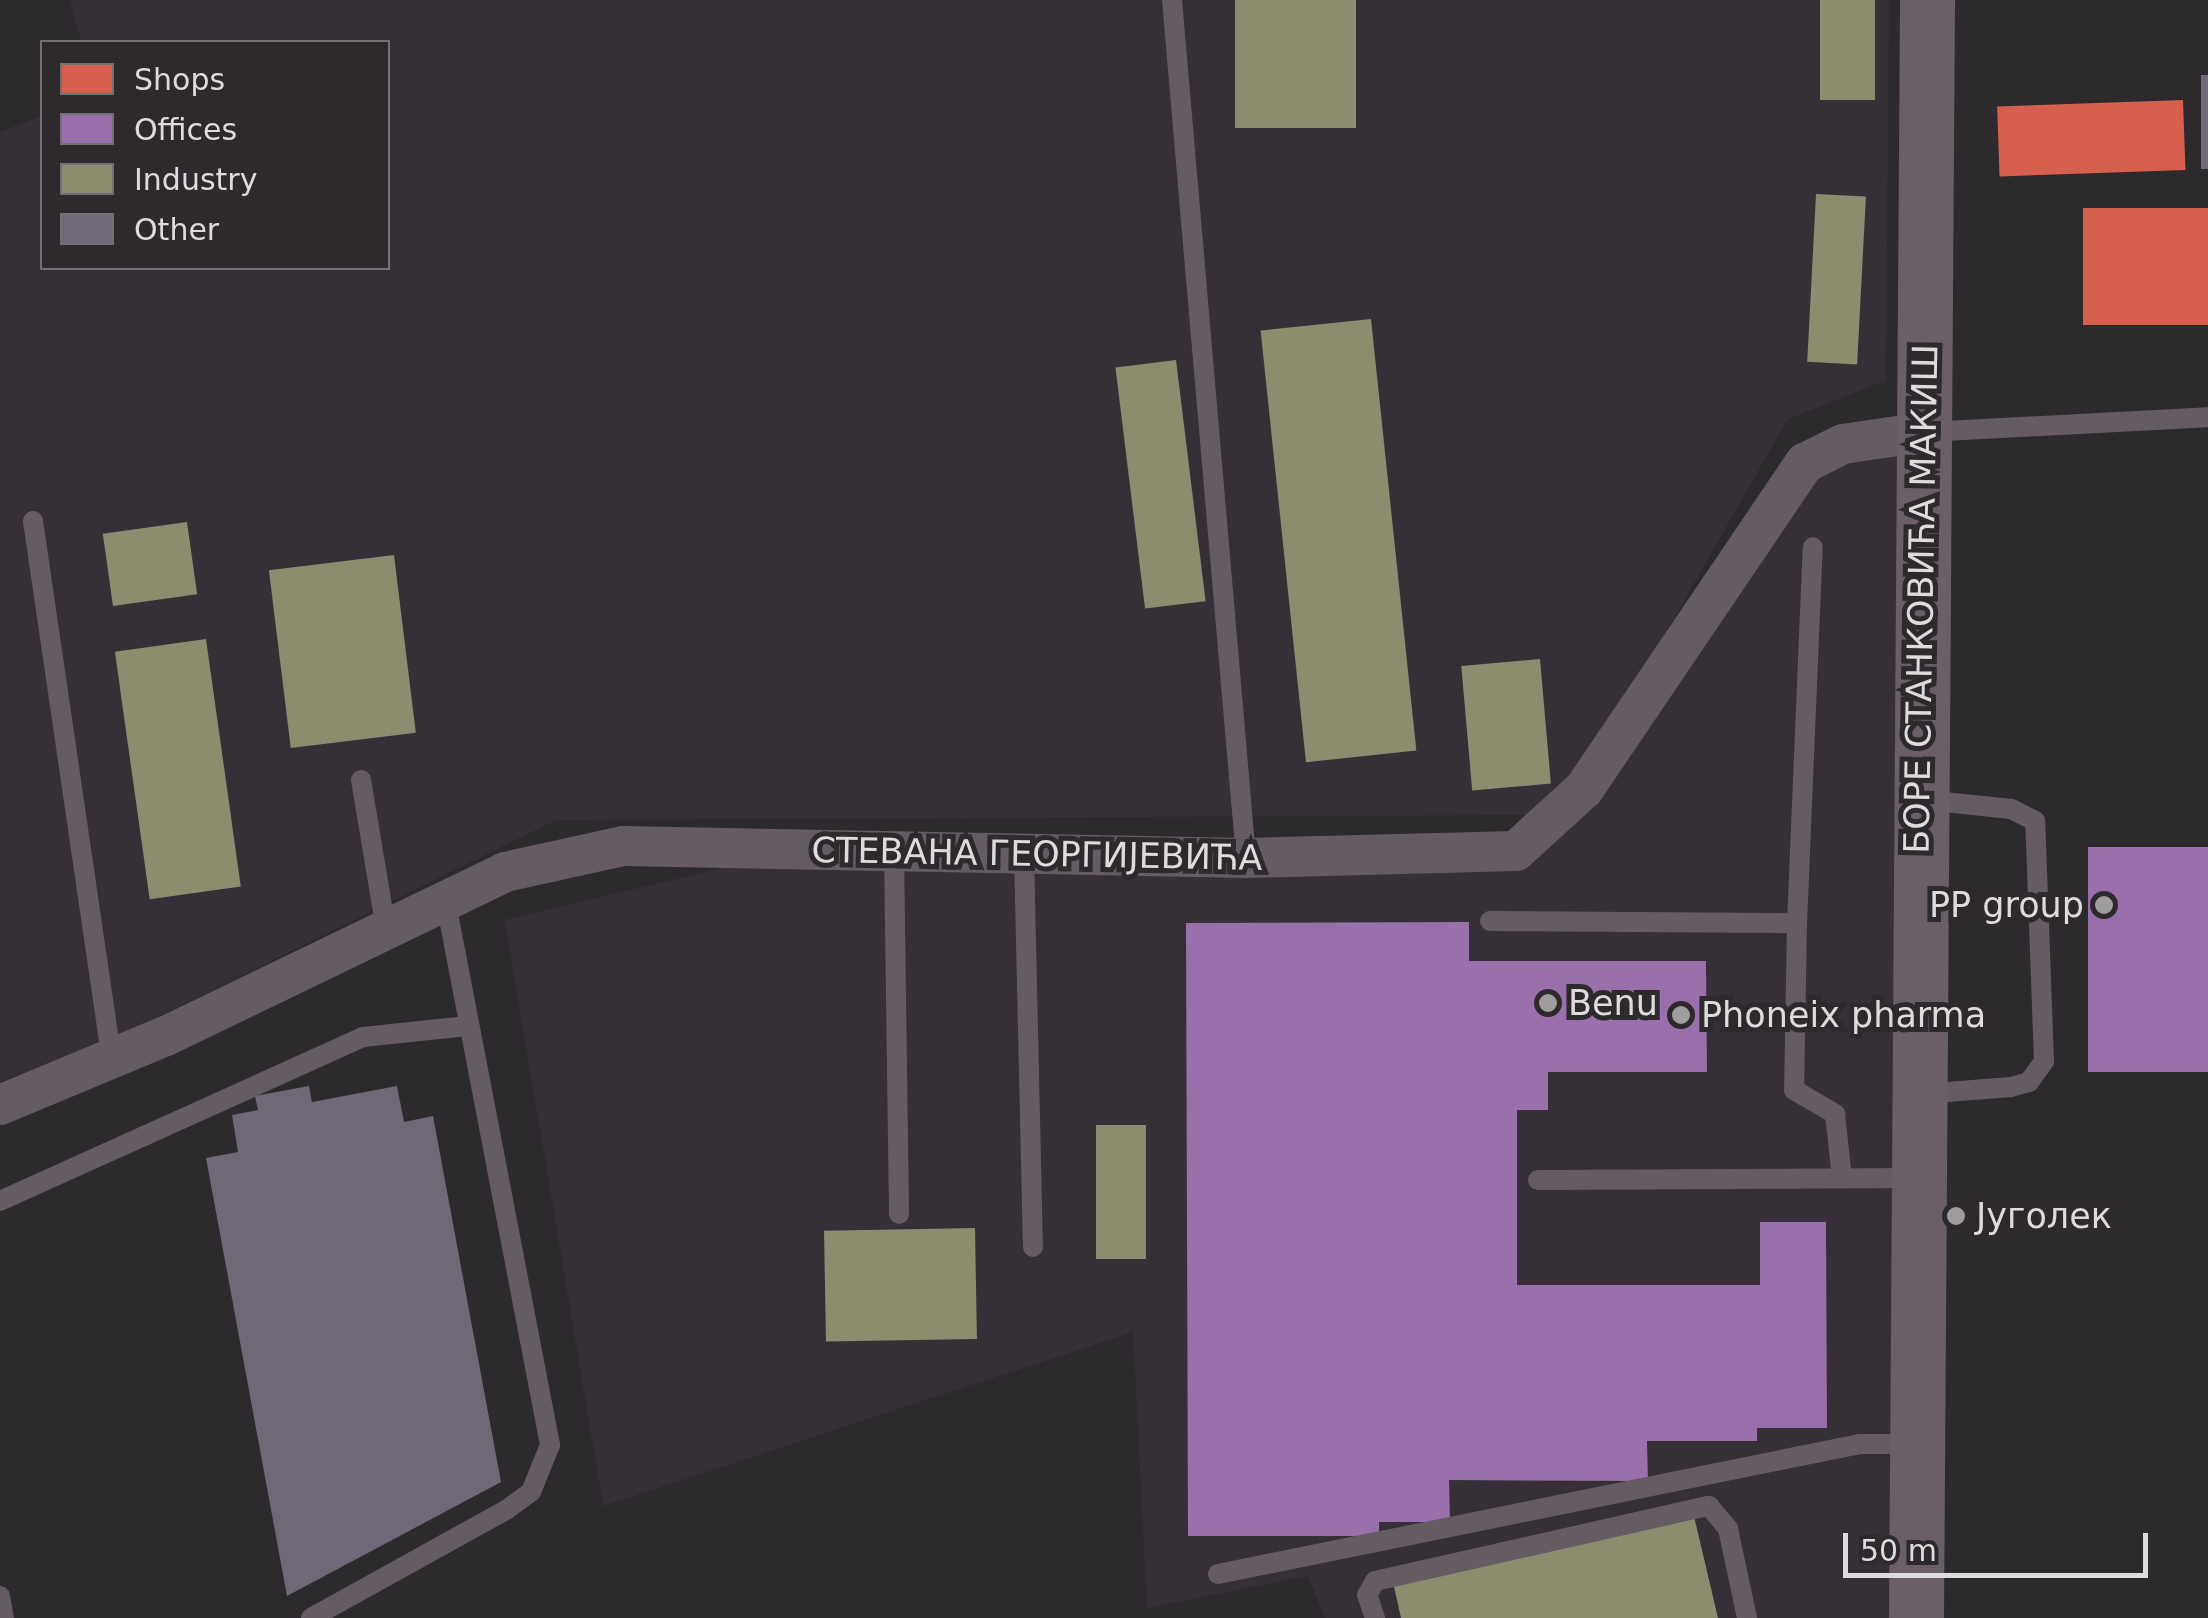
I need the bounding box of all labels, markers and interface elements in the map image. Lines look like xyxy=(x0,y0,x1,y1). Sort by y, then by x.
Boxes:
legend xyxy=(40,40,390,270)
text: Shops xyxy=(134,62,225,97)
text: Offices xyxy=(134,112,237,147)
text: Industry xyxy=(134,162,257,197)
text: Other xyxy=(134,212,219,247)
street label: БОРЕ СТАНКОВИЋА МАКИШ xyxy=(1896,344,1946,854)
street label: СТЕВАНА ГЕОРГИЈЕВИЋА xyxy=(811,829,1263,879)
place label: PP group xyxy=(1929,884,2084,926)
marker: PP group xyxy=(2093,894,2115,916)
place label: Benu xyxy=(1568,982,1658,1024)
marker: Benu xyxy=(1537,992,1559,1014)
place label: Phoneix pharma xyxy=(1701,994,1986,1036)
marker: Phoneix pharma xyxy=(1670,1004,1692,1026)
place label: Југолек xyxy=(1976,1195,2112,1237)
marker: Југолек xyxy=(1945,1205,1967,1227)
scale bar xyxy=(1848,1513,2153,1575)
text: 50 m xyxy=(1860,1533,1937,1568)

